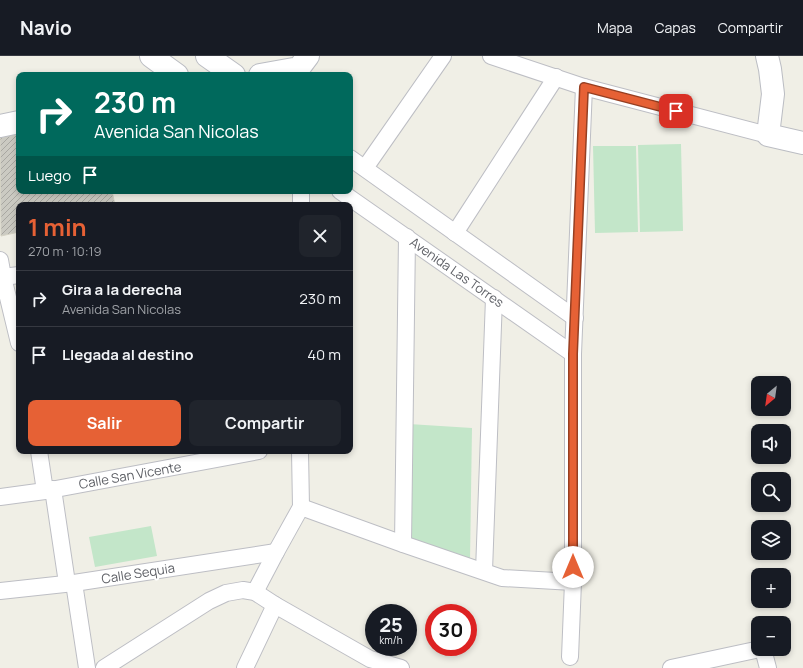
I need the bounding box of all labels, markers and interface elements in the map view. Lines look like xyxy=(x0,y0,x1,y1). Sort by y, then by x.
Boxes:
text: Navio xyxy=(20,15,72,41)
text: Mapa xyxy=(597,18,633,37)
text: Capas xyxy=(655,18,696,37)
text: Compartir xyxy=(718,18,783,37)
text: 230 m xyxy=(94,83,176,121)
icon: right xyxy=(28,88,80,140)
pin xyxy=(659,94,693,128)
icon: arrive xyxy=(665,100,687,122)
text: Avenida San Nicolas xyxy=(94,119,259,143)
icon: arrive xyxy=(79,164,101,186)
text: Luego xyxy=(28,165,71,186)
text: 1 min xyxy=(28,210,87,243)
button: close xyxy=(299,215,341,257)
street label: Avenida Las Torres xyxy=(406,233,508,311)
text: 270 m · 10:19 xyxy=(28,242,102,260)
text: Gira a la derecha xyxy=(62,279,182,300)
icon: right xyxy=(28,288,50,310)
text: 230 m xyxy=(299,288,341,309)
text: Avenida San Nicolas xyxy=(62,300,181,318)
icon: arrive xyxy=(28,344,50,366)
text: Llegada al destino xyxy=(62,344,194,365)
text: 40 m xyxy=(307,344,341,365)
north arrow xyxy=(751,376,791,416)
map controls xyxy=(751,376,791,656)
button: Salir xyxy=(28,400,181,446)
button: Compartir xyxy=(189,400,341,446)
button: sound xyxy=(751,424,791,464)
street label: Calle San Vicente xyxy=(77,457,183,493)
button: search xyxy=(751,472,791,512)
button: layers xyxy=(751,520,791,560)
position arrow xyxy=(552,546,594,588)
street label: Calle Sequia xyxy=(100,558,176,588)
button: + xyxy=(751,568,791,608)
speed limit sign: 30 xyxy=(425,604,477,656)
text: 25 xyxy=(379,611,403,638)
button: − xyxy=(751,616,791,656)
text: km/h xyxy=(379,633,403,647)

